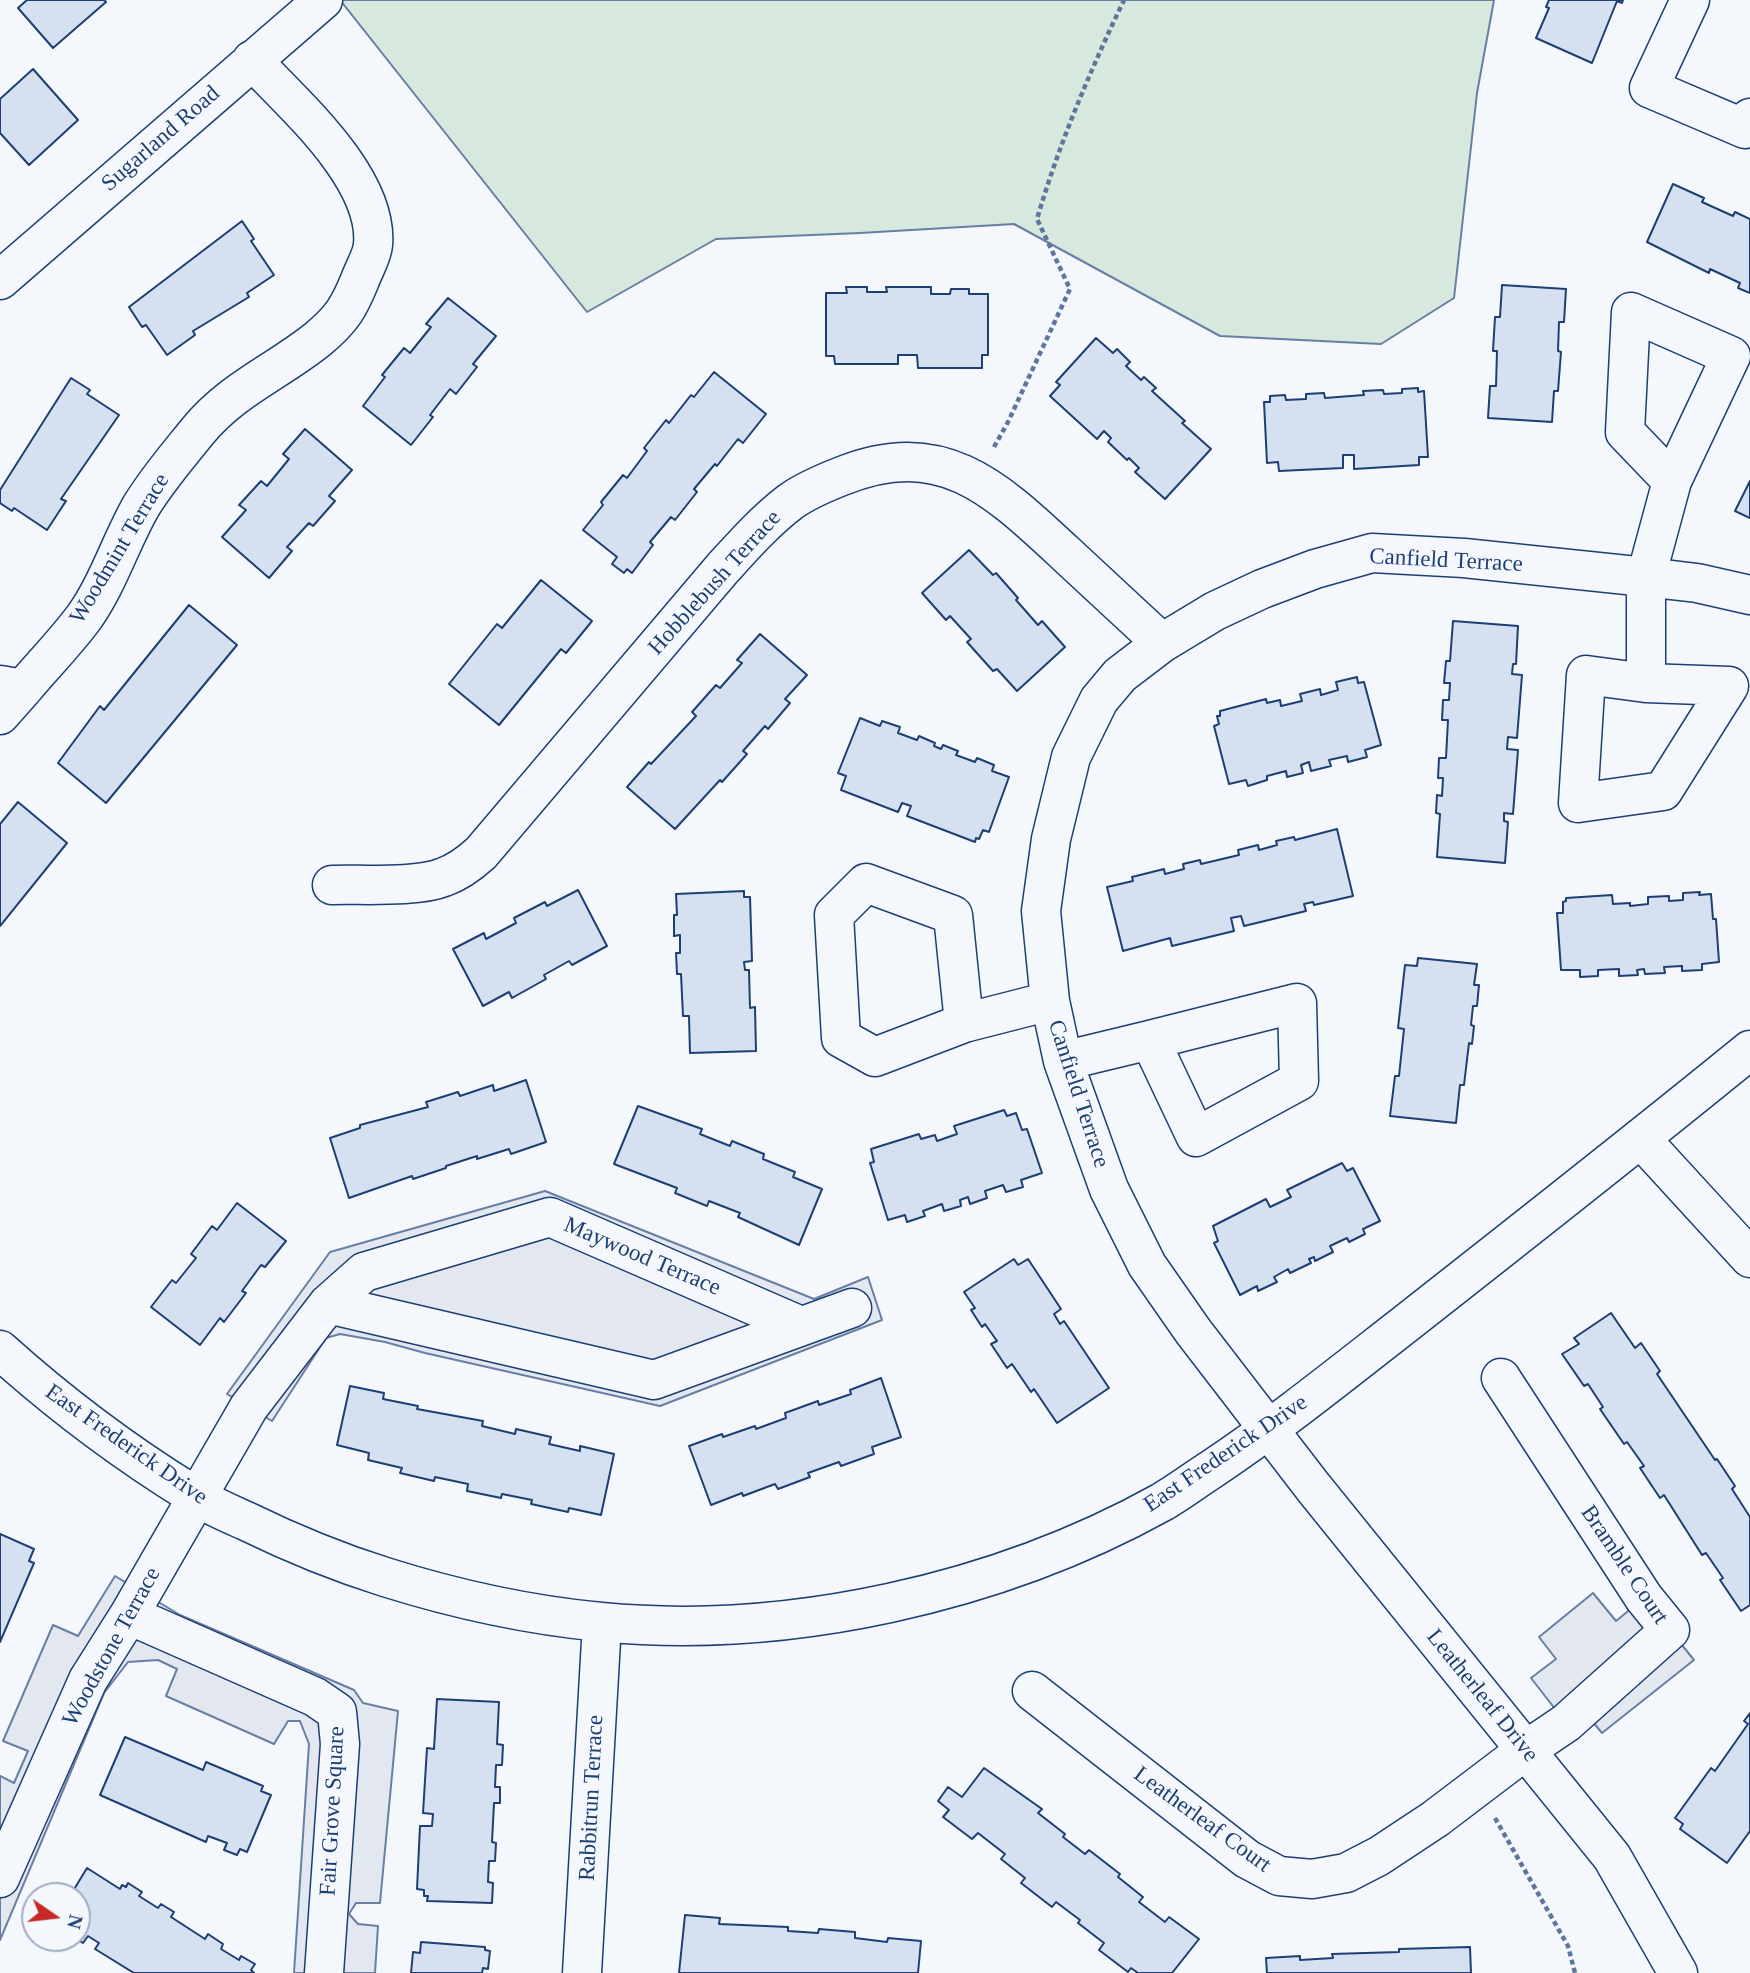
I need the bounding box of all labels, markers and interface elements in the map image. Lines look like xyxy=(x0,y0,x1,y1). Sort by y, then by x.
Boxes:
street label: Sugarland Road xyxy=(96,80,226,198)
street label: Woodmint Terrace xyxy=(64,469,176,629)
street label: Hobblebush Terrace xyxy=(643,505,787,661)
street label: Canfield Terrace xyxy=(1369,543,1523,579)
street label: Canfield Terrace xyxy=(1041,1017,1115,1171)
street label: Maywood Terrace xyxy=(559,1212,725,1302)
street label: East Frederick Drive xyxy=(40,1379,212,1511)
street label: East Frederick Drive xyxy=(1139,1389,1313,1519)
street label: Bramble Court xyxy=(1574,1500,1674,1630)
street label: Woodstone Terrace xyxy=(57,1563,167,1731)
street label: Leatherleaf Drive xyxy=(1420,1624,1544,1768)
street label: Rabbitrun Terrace xyxy=(574,1714,610,1882)
street label: Fair Grove Square xyxy=(315,1725,351,1897)
street label: Leatherleaf Court xyxy=(1128,1761,1276,1879)
north arrow xyxy=(21,1882,91,1952)
text: N xyxy=(63,1913,87,1931)

